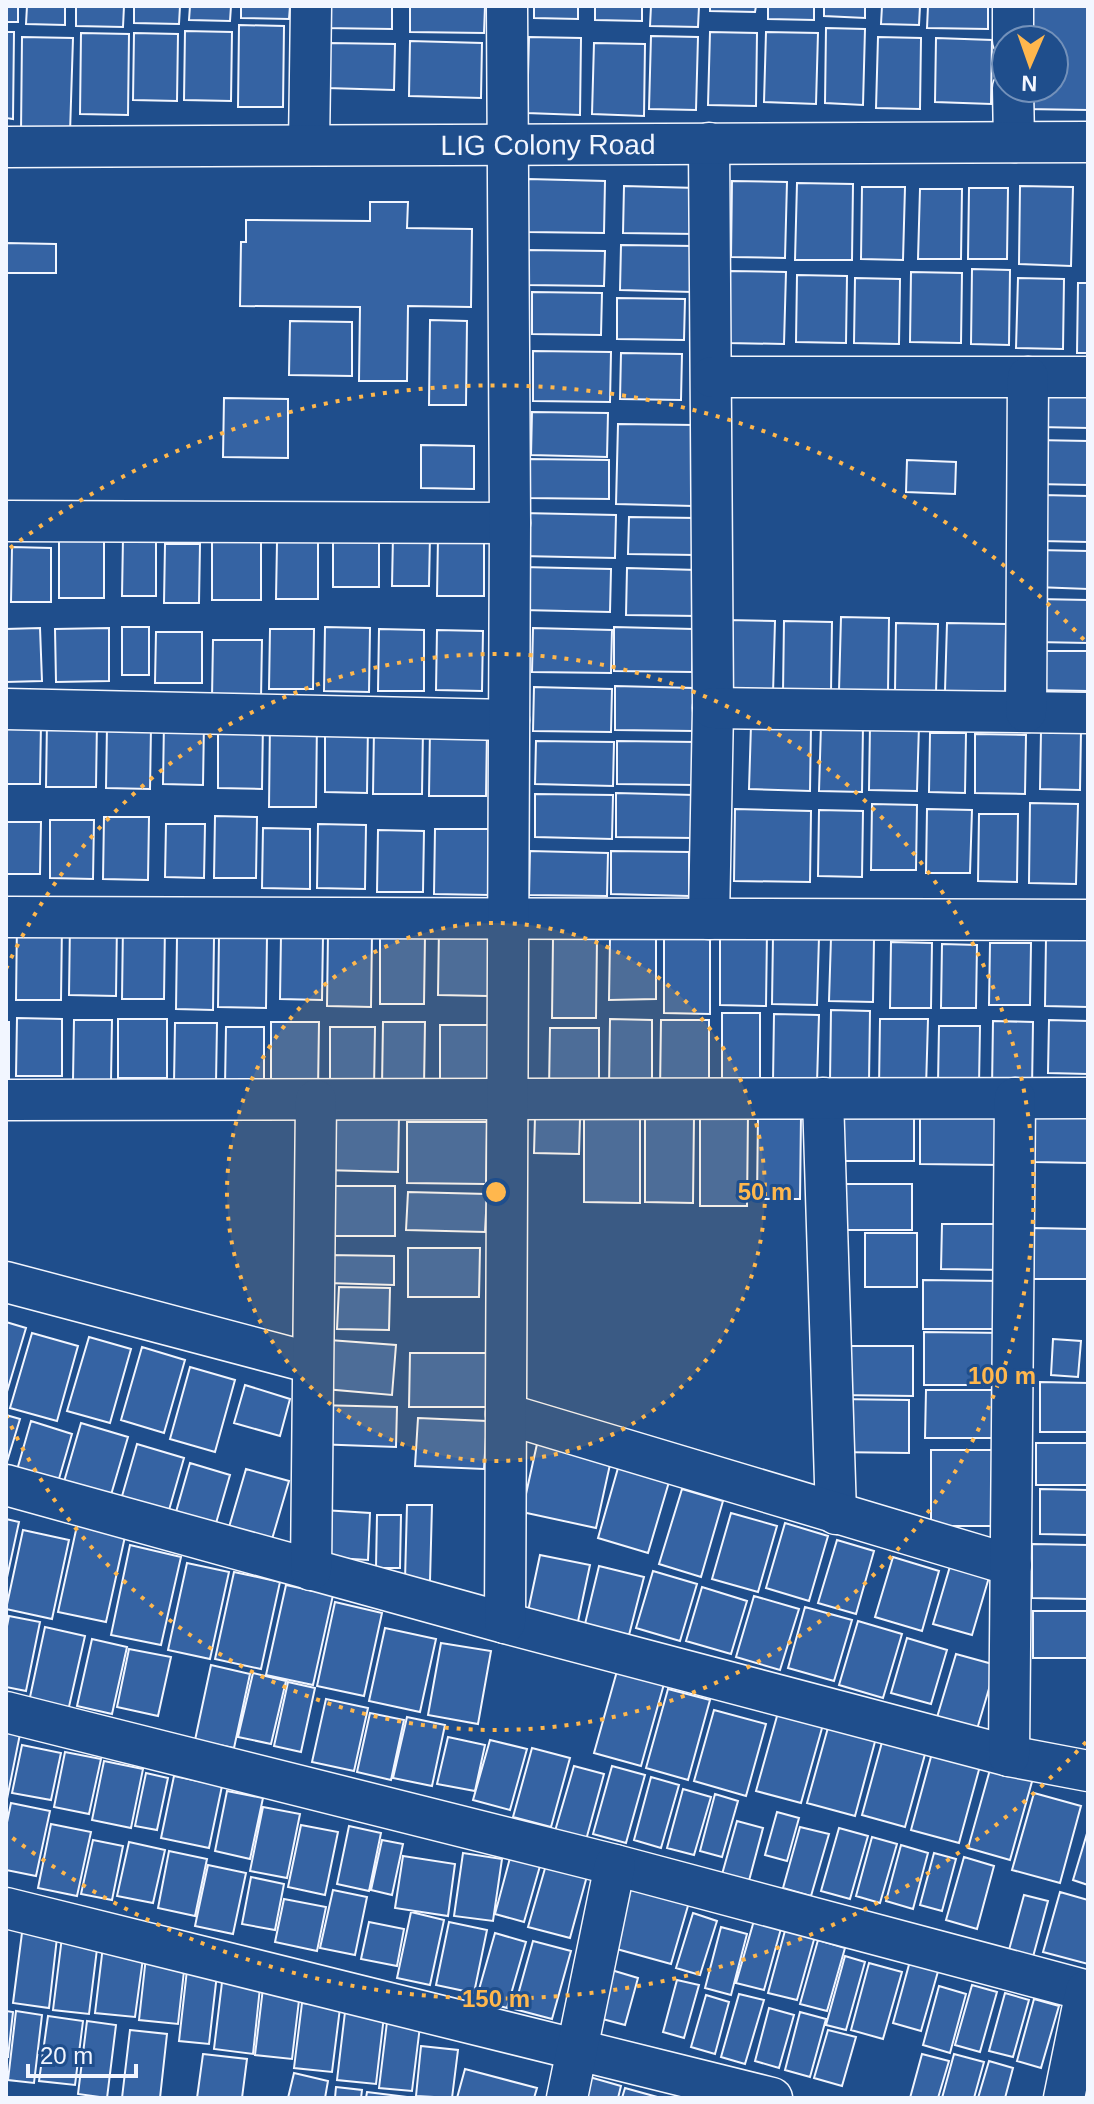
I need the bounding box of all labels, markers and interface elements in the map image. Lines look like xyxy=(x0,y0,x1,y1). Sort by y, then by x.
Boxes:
north arrow xyxy=(990,24,1070,104)
text: N xyxy=(1021,71,1038,96)
street label: LIG Colony Road xyxy=(440,129,656,161)
centre of rings xyxy=(482,1178,510,1206)
text: 50 m xyxy=(738,1178,792,1205)
text: 100 m xyxy=(968,1362,1036,1389)
text: 150 m xyxy=(462,1985,530,2012)
scale bar xyxy=(28,2028,136,2078)
text: 20 m xyxy=(40,2042,93,2069)

